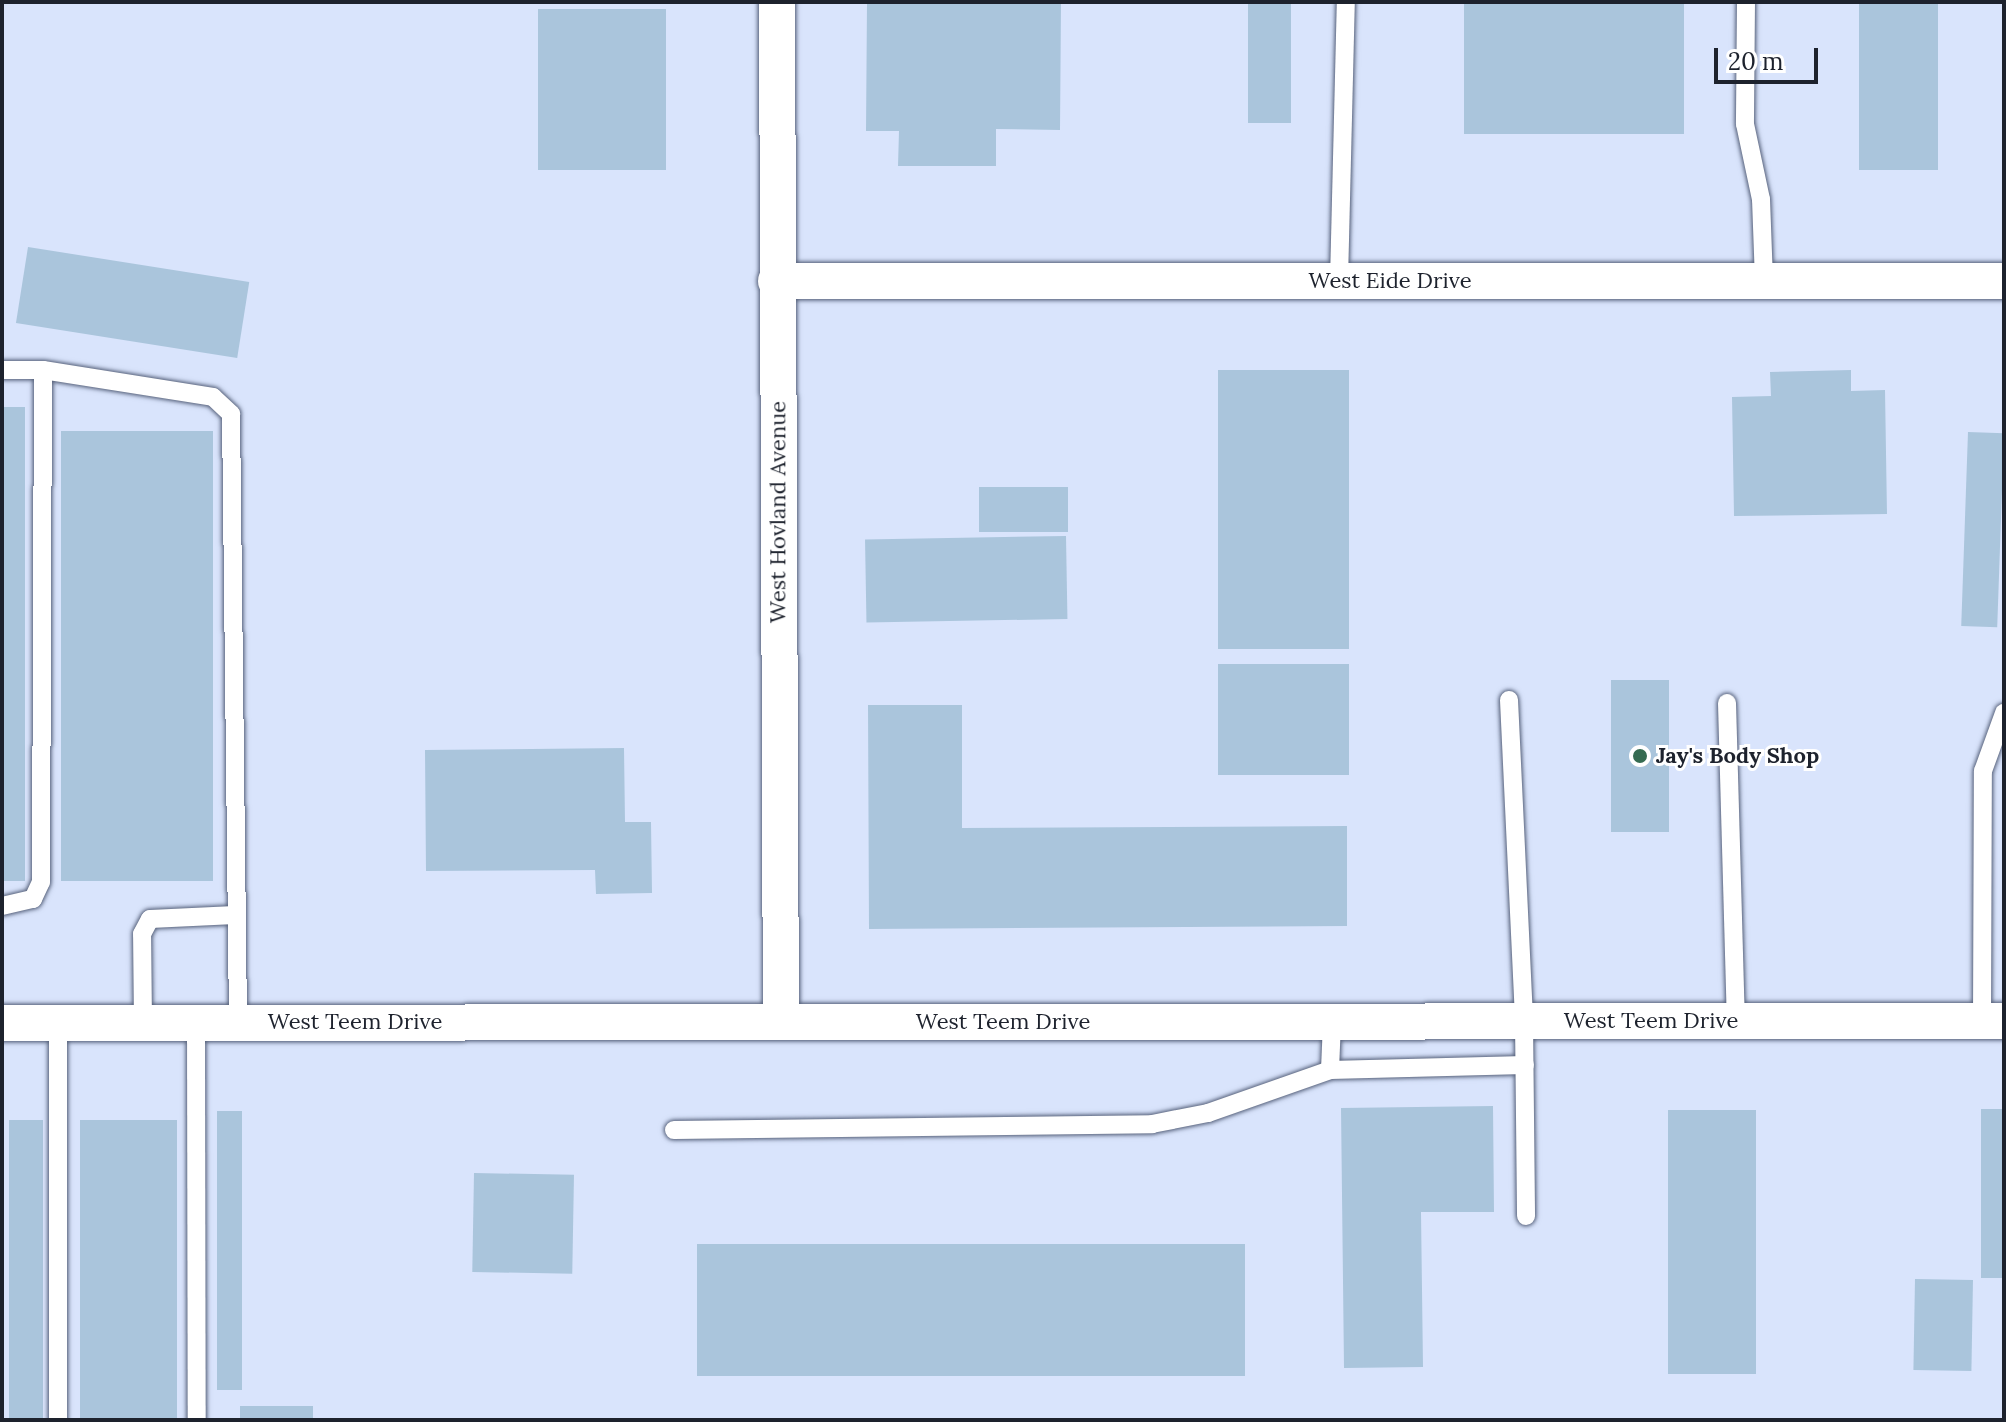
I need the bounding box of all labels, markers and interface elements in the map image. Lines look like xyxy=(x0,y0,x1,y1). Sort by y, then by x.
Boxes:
scale bar xyxy=(1718,32,1822,82)
text: 20 m xyxy=(1728,46,1784,77)
street label: West Eide Drive xyxy=(1308,268,1472,294)
street label: West Hovland Avenue xyxy=(765,401,791,623)
place label: Jay's Body Shop xyxy=(1656,743,1819,769)
marker: Jay's Body Shop xyxy=(1631,747,1649,765)
street label: West Teem Drive xyxy=(1564,1008,1738,1034)
street label: West Teem Drive xyxy=(268,1009,442,1035)
street label: West Teem Drive xyxy=(916,1009,1090,1035)

